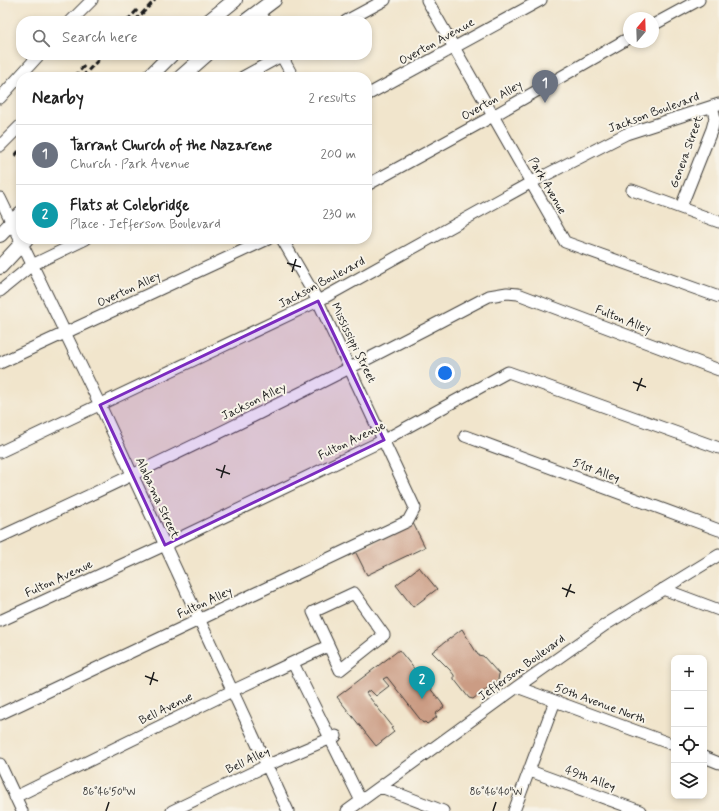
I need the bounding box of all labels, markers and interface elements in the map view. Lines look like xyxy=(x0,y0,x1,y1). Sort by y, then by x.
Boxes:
north arrow xyxy=(623,12,659,48)
street label: Overton Avenue xyxy=(396,15,478,69)
search box xyxy=(16,16,372,60)
icon: search xyxy=(30,27,52,49)
text: Search here xyxy=(62,28,138,48)
pin: 1 xyxy=(532,70,558,103)
street label: Overton Alley xyxy=(459,77,526,125)
text: Nearby xyxy=(32,87,84,109)
street label: Jackson Boulevard xyxy=(606,89,702,137)
text: 2 results xyxy=(309,90,356,107)
street label: Geneva Street xyxy=(667,114,707,190)
text: Tarrant Church of the Nazarene xyxy=(70,136,272,156)
text: 1 xyxy=(42,146,48,163)
text: 200 m xyxy=(321,146,356,163)
street label: Park Avenue xyxy=(524,155,570,217)
text: Church · Park Avenue xyxy=(70,156,190,173)
text: Flats at Colebridge xyxy=(70,196,189,216)
text: 2 xyxy=(42,206,48,223)
text: 230 m xyxy=(322,206,356,223)
text: Place · Jefferson Boulevard xyxy=(70,216,221,233)
street label: Jackson Boulevard xyxy=(276,253,368,313)
street label: Overton Alley xyxy=(95,268,163,312)
street label: Mississippi Street xyxy=(327,300,380,386)
street label: Fulton Alley xyxy=(593,302,654,338)
your location xyxy=(435,363,455,383)
street label: Jackson Alley xyxy=(219,379,289,425)
street label: Fulton Avenue xyxy=(316,418,389,464)
street label: Alabama Street xyxy=(131,455,183,541)
street label: 51st Alley xyxy=(570,455,622,487)
street label: Fulton Avenue xyxy=(23,556,96,602)
street label: Fulton Alley xyxy=(175,583,235,623)
street label: Jefferson Boulevard xyxy=(475,631,569,705)
map controls xyxy=(671,655,707,799)
button: + xyxy=(671,655,707,691)
pin: 2 xyxy=(409,666,435,699)
street label: 50th Avenue North xyxy=(552,680,648,728)
street label: Bell Avenue xyxy=(136,689,196,729)
button: − xyxy=(671,691,707,727)
button: locate xyxy=(671,727,707,763)
street label: Bell Alley xyxy=(223,744,273,778)
street label: 49th Alley xyxy=(563,762,617,796)
button: layers xyxy=(671,763,707,799)
text: 86°46'50"W xyxy=(83,785,135,799)
text: 86°46'40"W xyxy=(470,785,522,799)

